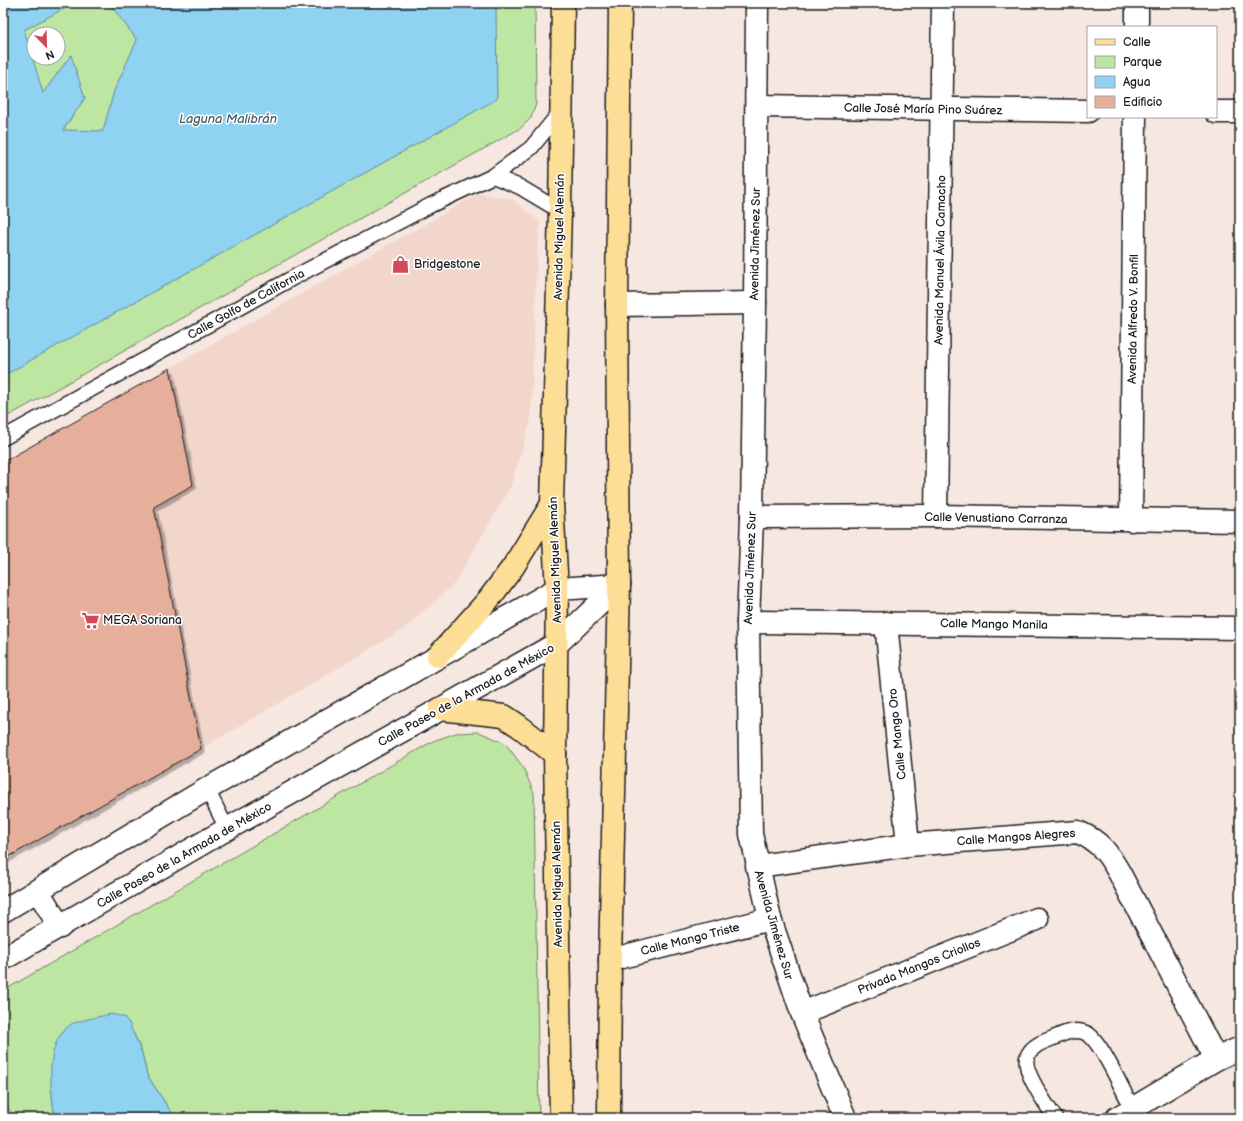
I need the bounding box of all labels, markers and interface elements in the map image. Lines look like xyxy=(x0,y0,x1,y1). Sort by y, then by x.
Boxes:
north arrow xyxy=(26,26,66,66)
legend xyxy=(1087,26,1217,118)
text: Calle xyxy=(1123,35,1151,50)
text: N xyxy=(43,47,56,62)
text: Parque xyxy=(1123,55,1162,70)
text: Agua xyxy=(1123,75,1151,90)
text: Edificio xyxy=(1123,95,1163,110)
street label: Calle José María Pino Suárez xyxy=(844,101,1003,118)
water label: Laguna Malibrán xyxy=(179,111,277,127)
street label: Avenida Miguel Alemán xyxy=(551,173,568,300)
street label: Avenida Manuel Ávila Camacho xyxy=(930,175,949,345)
street label: Avenida Jiménez Sur xyxy=(747,187,764,301)
shop icon: Bridgestone xyxy=(391,254,411,274)
street label: Avenida Alfredo V. Bonfil xyxy=(1125,254,1142,384)
place label: Bridgestone xyxy=(414,257,480,272)
street label: Calle Golfo de California xyxy=(185,266,308,343)
street label: Avenida Miguel Alemán xyxy=(546,496,565,623)
street label: Calle Venustiano Carranza xyxy=(924,510,1068,527)
street label: Avenida Jiménez Sur xyxy=(741,511,760,625)
supermarket icon: MEGA Soriana xyxy=(80,610,100,630)
place label: MEGA Soriana xyxy=(103,613,182,628)
street label: Calle Mango Manila xyxy=(940,616,1048,633)
street label: Calle Paseo de la Armada de México xyxy=(375,640,557,750)
street label: Calle Mango Oro xyxy=(885,687,910,780)
street label: Calle Paseo de la Armada de México xyxy=(94,799,274,912)
street label: Avenida Miguel Alemán xyxy=(549,820,566,947)
street label: Calle Mangos Alegres xyxy=(956,826,1076,849)
street label: Avenida Jiménez Sur xyxy=(751,869,796,982)
street label: Calle Mango Triste xyxy=(639,920,741,959)
street label: Privada Mangos Criollos xyxy=(856,935,983,998)

